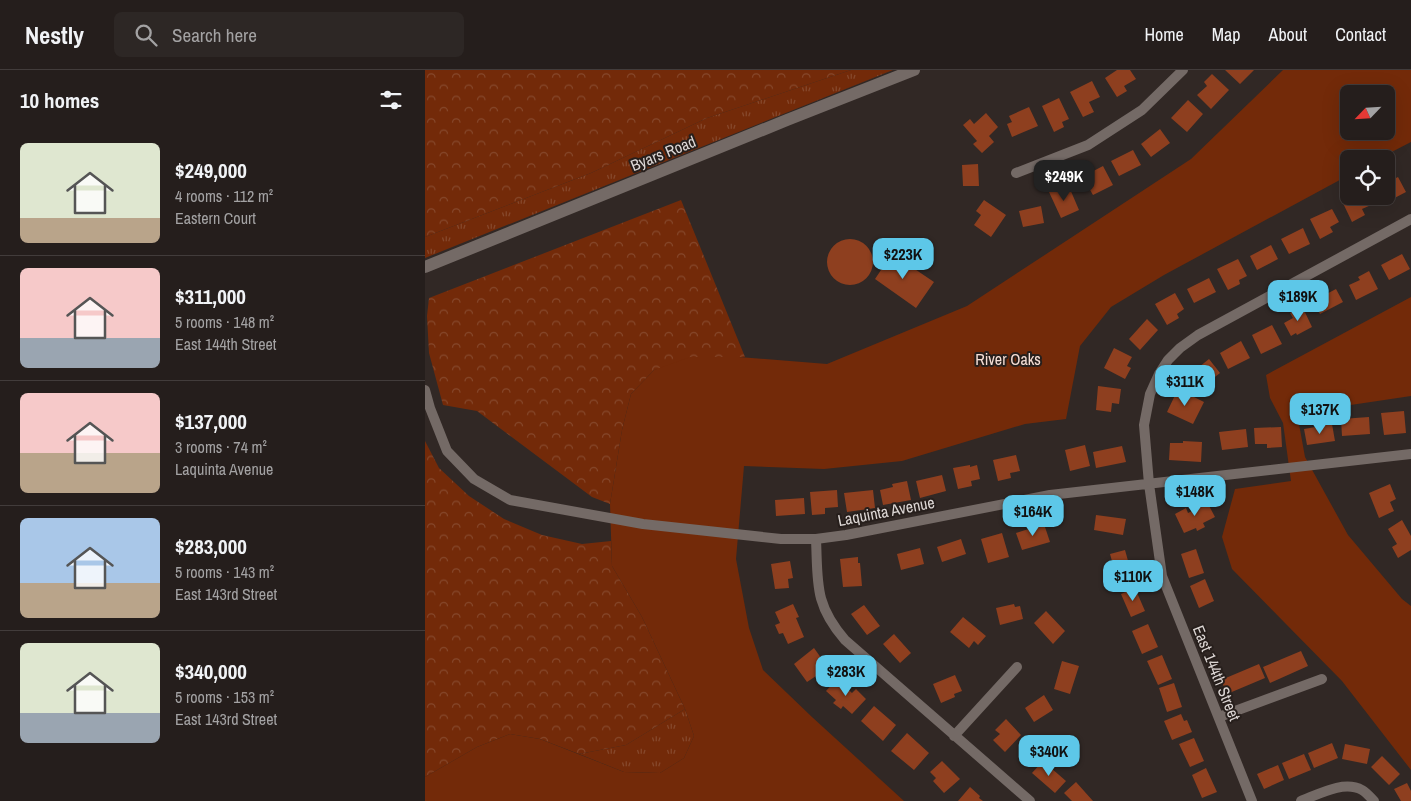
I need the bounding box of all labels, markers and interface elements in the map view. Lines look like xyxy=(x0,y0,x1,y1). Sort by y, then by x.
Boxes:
search box xyxy=(114,12,464,57)
text: Nestly xyxy=(25,19,84,51)
icon: search xyxy=(132,21,160,49)
text: Search here xyxy=(172,22,257,48)
text: Home xyxy=(1144,22,1184,47)
text: Map xyxy=(1212,22,1241,47)
text: About xyxy=(1269,22,1307,47)
text: Contact xyxy=(1335,22,1386,47)
north arrow xyxy=(1340,85,1395,140)
map controls xyxy=(1340,85,1395,205)
text: 10 homes xyxy=(20,86,99,115)
icon: filters xyxy=(377,86,405,114)
street label: Byars Road xyxy=(627,130,699,176)
button: locate xyxy=(1340,150,1395,205)
text: $249,000 xyxy=(175,156,247,185)
pin: $249K xyxy=(1029,160,1099,202)
icon: home xyxy=(60,163,120,223)
text: $249K xyxy=(1045,165,1083,187)
text: 4 rooms · 112 m² xyxy=(175,185,273,207)
text: Eastern Court xyxy=(175,207,256,229)
pin: $223K xyxy=(868,238,938,280)
text: $223K xyxy=(884,243,922,265)
pin: $189K xyxy=(1263,280,1333,322)
text: $311,000 xyxy=(175,282,246,311)
text: $189K xyxy=(1279,285,1317,307)
icon: home xyxy=(60,288,120,348)
text: 5 rooms · 148 m² xyxy=(175,311,274,333)
text: East 144th Street xyxy=(175,333,276,355)
park label: River Oaks xyxy=(975,348,1041,370)
pin: $311K xyxy=(1150,364,1220,407)
text: $311K xyxy=(1166,370,1204,392)
pin: $137K xyxy=(1285,392,1355,435)
text: $137K xyxy=(1301,398,1339,420)
text: $137,000 xyxy=(175,407,247,436)
icon: home xyxy=(60,413,120,473)
text: 3 rooms · 74 m² xyxy=(175,436,267,458)
text: Laquinta Avenue xyxy=(175,458,273,480)
pin: $148K xyxy=(1160,474,1230,517)
text: $148K xyxy=(1176,480,1214,502)
street label: Laquinta Avenue xyxy=(836,491,936,531)
pin: $164K xyxy=(998,494,1068,537)
text: $164K xyxy=(1014,500,1052,522)
text: $283,000 xyxy=(175,532,247,561)
icon: home xyxy=(60,538,120,598)
pin: $110K xyxy=(1098,560,1168,602)
text: 5 rooms · 143 m² xyxy=(175,561,274,583)
text: $110K xyxy=(1114,565,1152,587)
text: East 143rd Street xyxy=(175,583,277,605)
street label: East 144th Street xyxy=(1188,622,1246,724)
pin: $283K xyxy=(811,654,881,697)
text: $340,000 xyxy=(175,657,247,686)
text: $283K xyxy=(827,660,865,682)
icon: home xyxy=(60,663,120,723)
text: 5 rooms · 153 m² xyxy=(175,686,274,708)
text: East 143rd Street xyxy=(175,708,277,730)
pin: $340K xyxy=(1014,734,1084,777)
text: $340K xyxy=(1030,740,1068,762)

